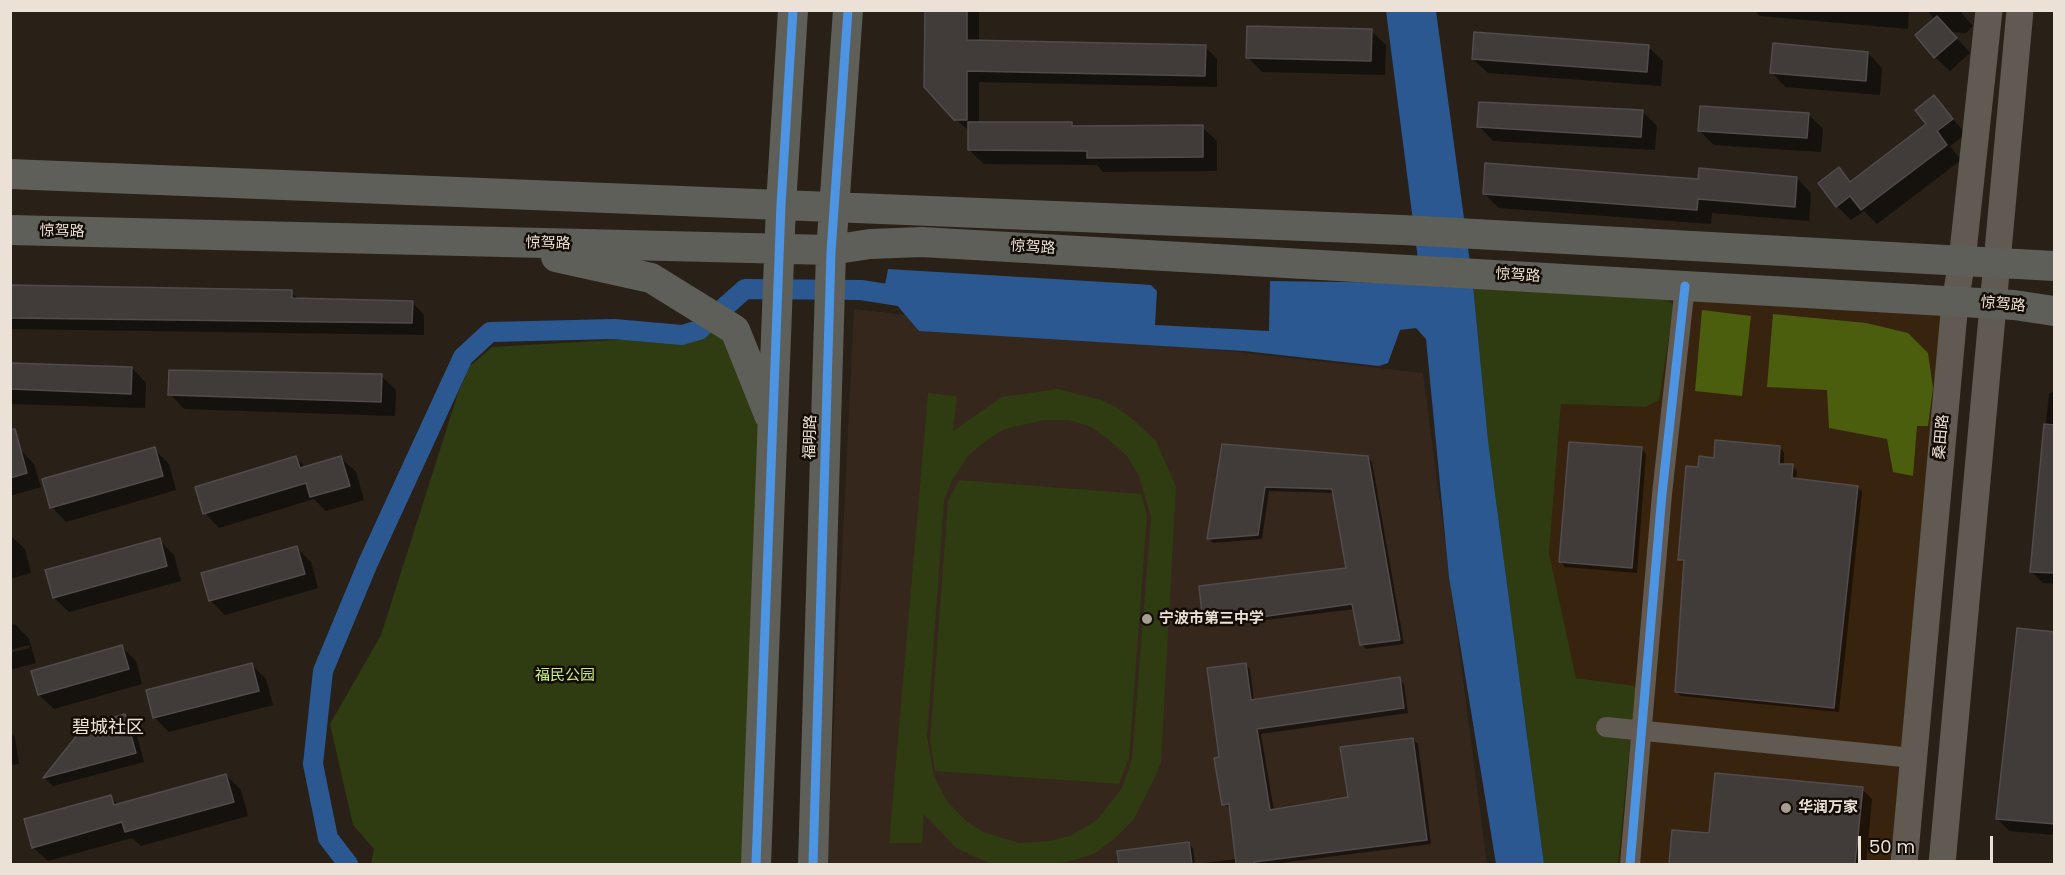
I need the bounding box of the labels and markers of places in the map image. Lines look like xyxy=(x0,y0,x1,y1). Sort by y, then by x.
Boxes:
place label: 宁波市第三中学 xyxy=(1159,610,1264,628)
marker: 宁波市第三中学 xyxy=(1140,612,1154,626)
place label: 华润万家 xyxy=(1798,799,1858,817)
marker: 华润万家 xyxy=(1779,801,1793,815)

